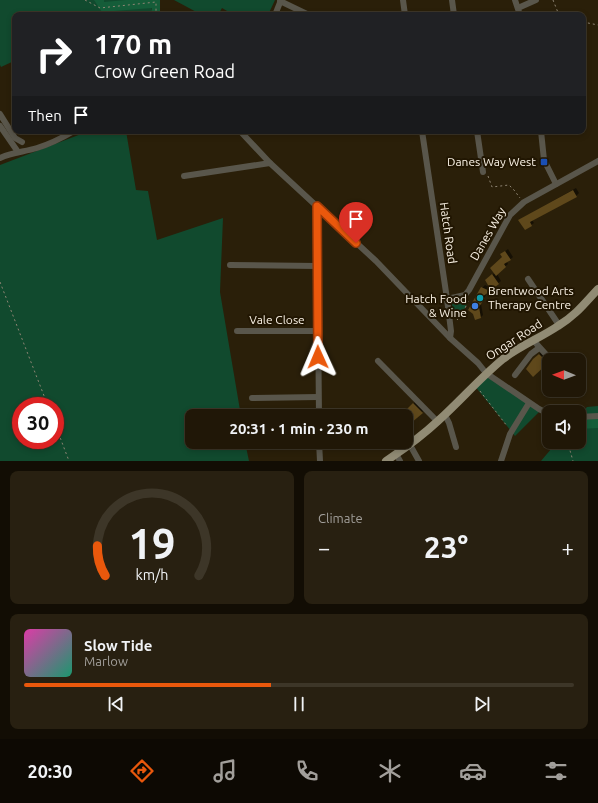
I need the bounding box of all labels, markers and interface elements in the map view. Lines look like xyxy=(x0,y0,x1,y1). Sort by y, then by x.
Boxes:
icon: right xyxy=(28,28,80,80)
text: 170 m xyxy=(94,28,172,59)
text: Crow Green Road xyxy=(94,61,235,81)
icon: arrive xyxy=(70,104,92,126)
text: Then xyxy=(28,107,62,124)
place label: Danes Way West xyxy=(447,155,536,168)
marker: Danes Way West xyxy=(539,157,549,167)
street label: Hatch Road xyxy=(438,201,459,265)
pin xyxy=(339,202,373,243)
street label: Danes Way xyxy=(467,205,508,262)
icon: arrive xyxy=(345,208,367,230)
place label: Brentwood Arts Therapy Centre xyxy=(488,284,574,311)
place label: Hatch Food & Wine xyxy=(405,292,467,319)
marker: Brentwood Arts Therapy Centre xyxy=(475,293,485,303)
marker: Hatch Food & Wine xyxy=(470,301,480,311)
street label: Vale Close xyxy=(249,313,305,326)
street label: Ongar Road xyxy=(483,317,544,363)
position arrow xyxy=(297,336,339,378)
north arrow xyxy=(542,353,586,397)
map controls xyxy=(542,353,586,449)
speed limit sign: 30 xyxy=(12,397,64,449)
button: sound xyxy=(542,405,586,449)
text: 20:31 · 1 min · 230 m xyxy=(230,420,368,437)
text: Climate xyxy=(318,511,363,525)
text: 19 xyxy=(129,519,175,566)
text: 23° xyxy=(424,530,468,564)
text: − xyxy=(318,535,330,560)
text: + xyxy=(562,535,574,560)
text: km/h xyxy=(136,566,168,582)
text: Slow Tide xyxy=(84,637,152,654)
text: Marlow xyxy=(84,654,128,668)
icon: previous xyxy=(105,693,127,715)
icon: pause xyxy=(288,693,310,715)
icon: next xyxy=(471,693,493,715)
icon: directions xyxy=(128,757,156,785)
icon: music xyxy=(211,757,239,785)
icon: phone xyxy=(293,757,321,785)
icon: climate xyxy=(376,757,404,785)
icon: car xyxy=(459,757,487,785)
icon: filters xyxy=(542,757,570,785)
text: 20:30 xyxy=(27,761,73,781)

